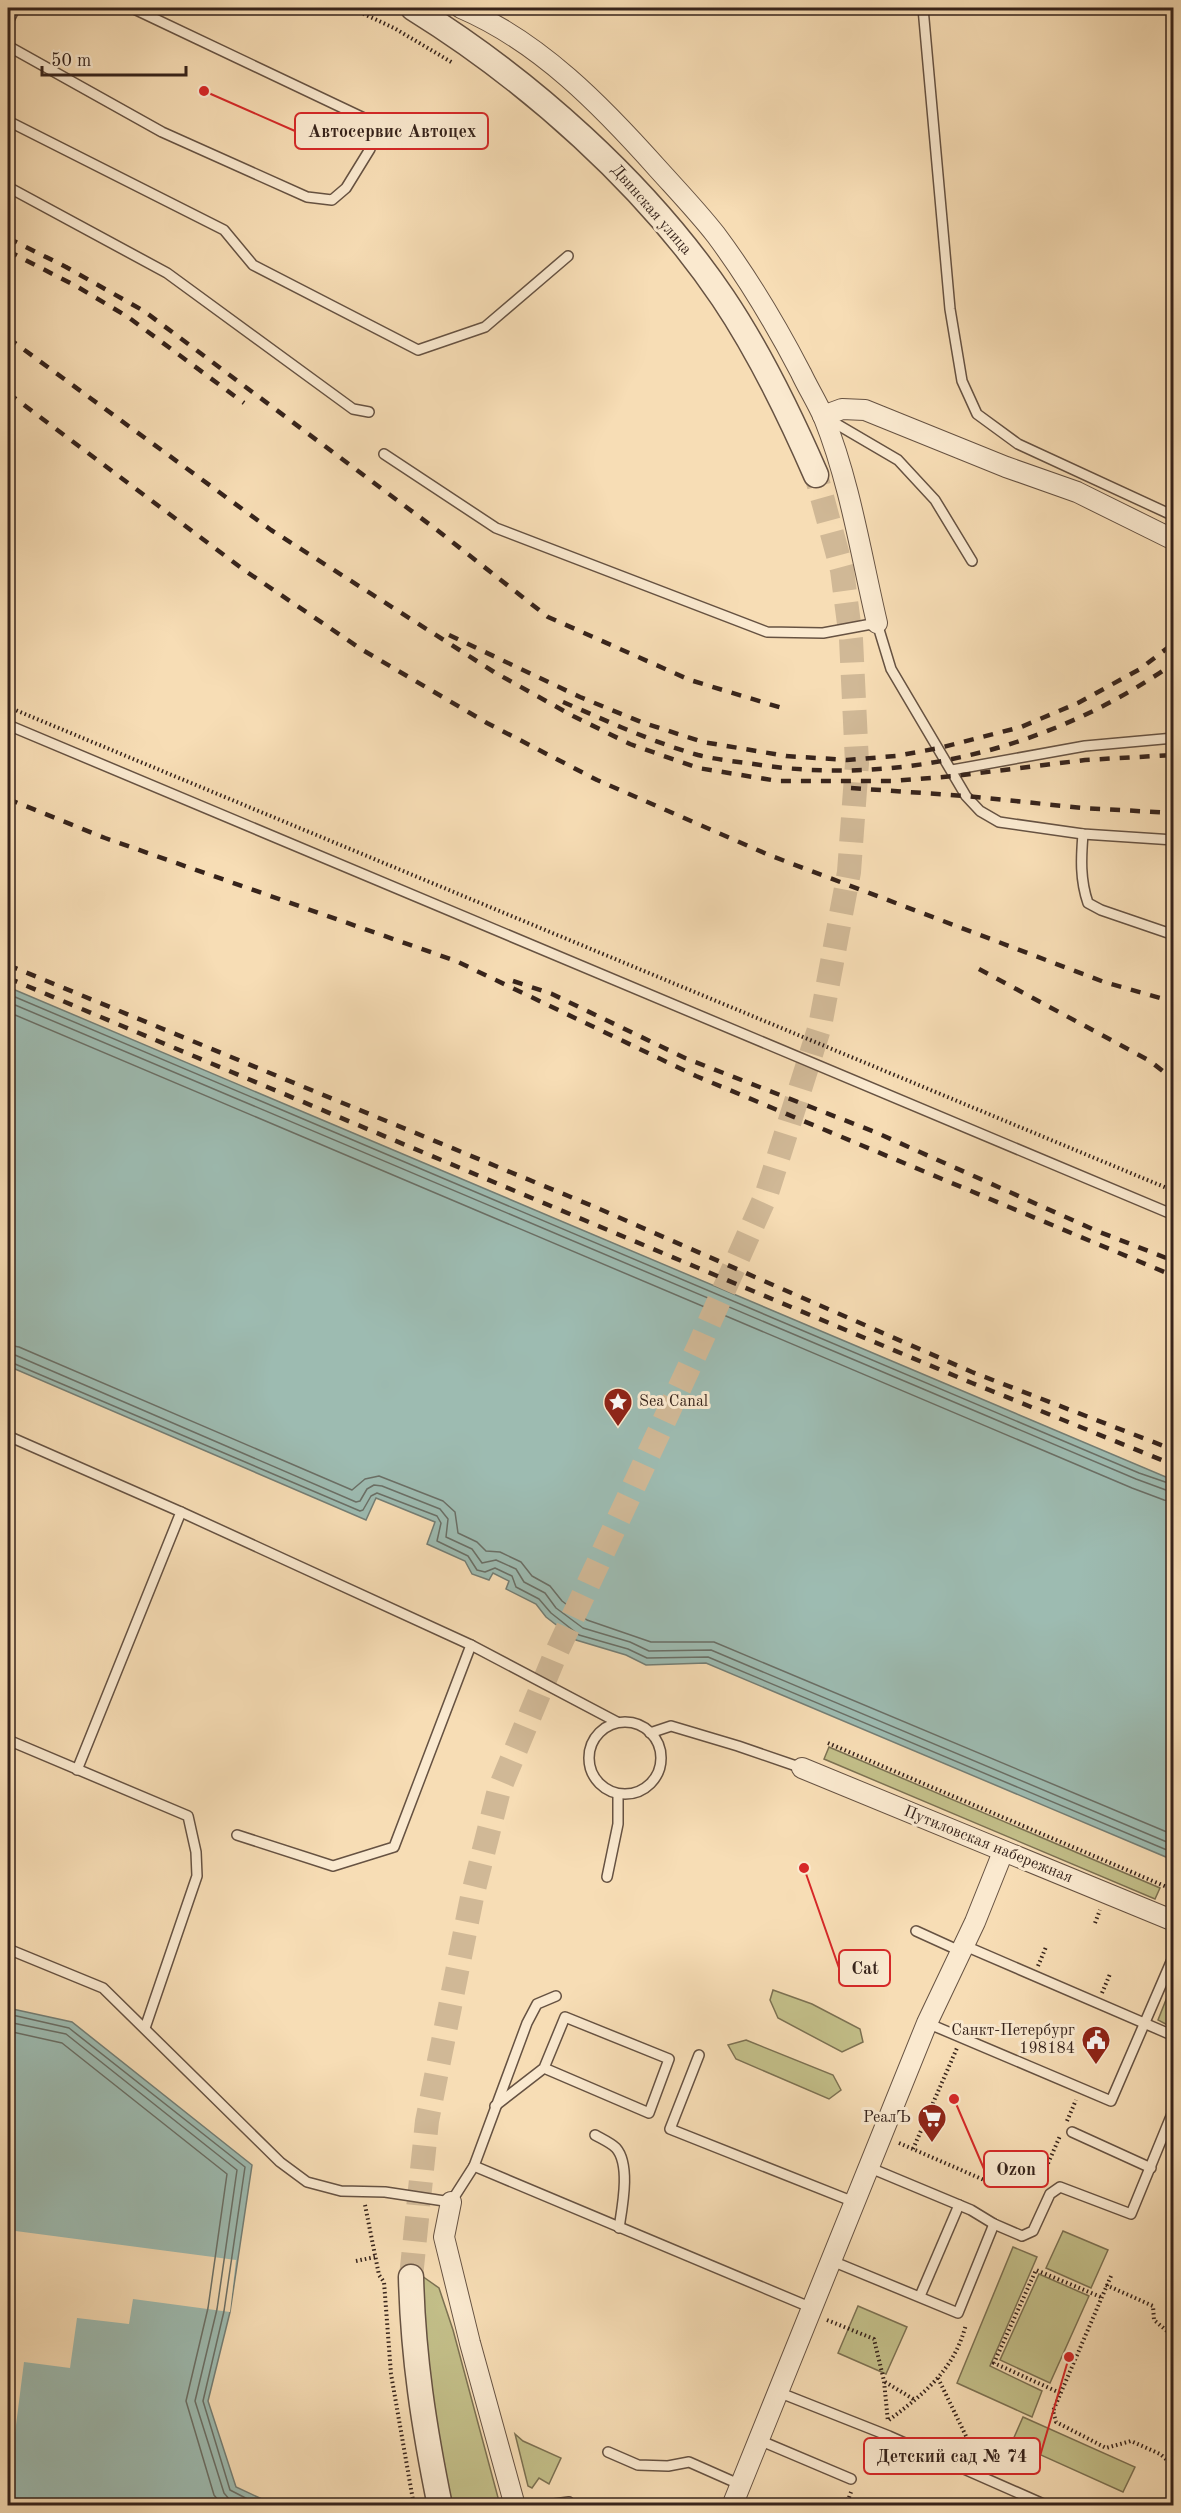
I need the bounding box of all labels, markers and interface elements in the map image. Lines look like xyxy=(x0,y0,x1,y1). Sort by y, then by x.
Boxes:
scale bar xyxy=(42,39,186,77)
text: 50 m xyxy=(51,52,91,70)
callout: Автосервис Автоцех xyxy=(295,113,488,149)
text: Автосервис Автоцех xyxy=(308,123,476,141)
street label: Двинская улица xyxy=(608,162,694,258)
place icon: Sea Canal xyxy=(602,1386,634,1428)
place label: Sea Canal xyxy=(639,1394,708,1410)
street label: Путиловская набережная xyxy=(901,1804,1075,1886)
callout: Cat xyxy=(839,1950,890,1986)
text: Cat xyxy=(851,1960,879,1978)
place label: Санкт-Петербург 198184 xyxy=(951,2023,1075,2057)
public building icon: Санкт-Петербург 198184 xyxy=(1080,2024,1112,2066)
supermarket icon: РеалЪ xyxy=(916,2102,948,2144)
place label: РеалЪ xyxy=(863,2110,911,2126)
callout: Ozon xyxy=(984,2151,1048,2187)
text: Ozon xyxy=(996,2161,1036,2179)
callout: Детский сад № 74 xyxy=(864,2438,1040,2474)
text: Детский сад № 74 xyxy=(876,2448,1028,2466)

